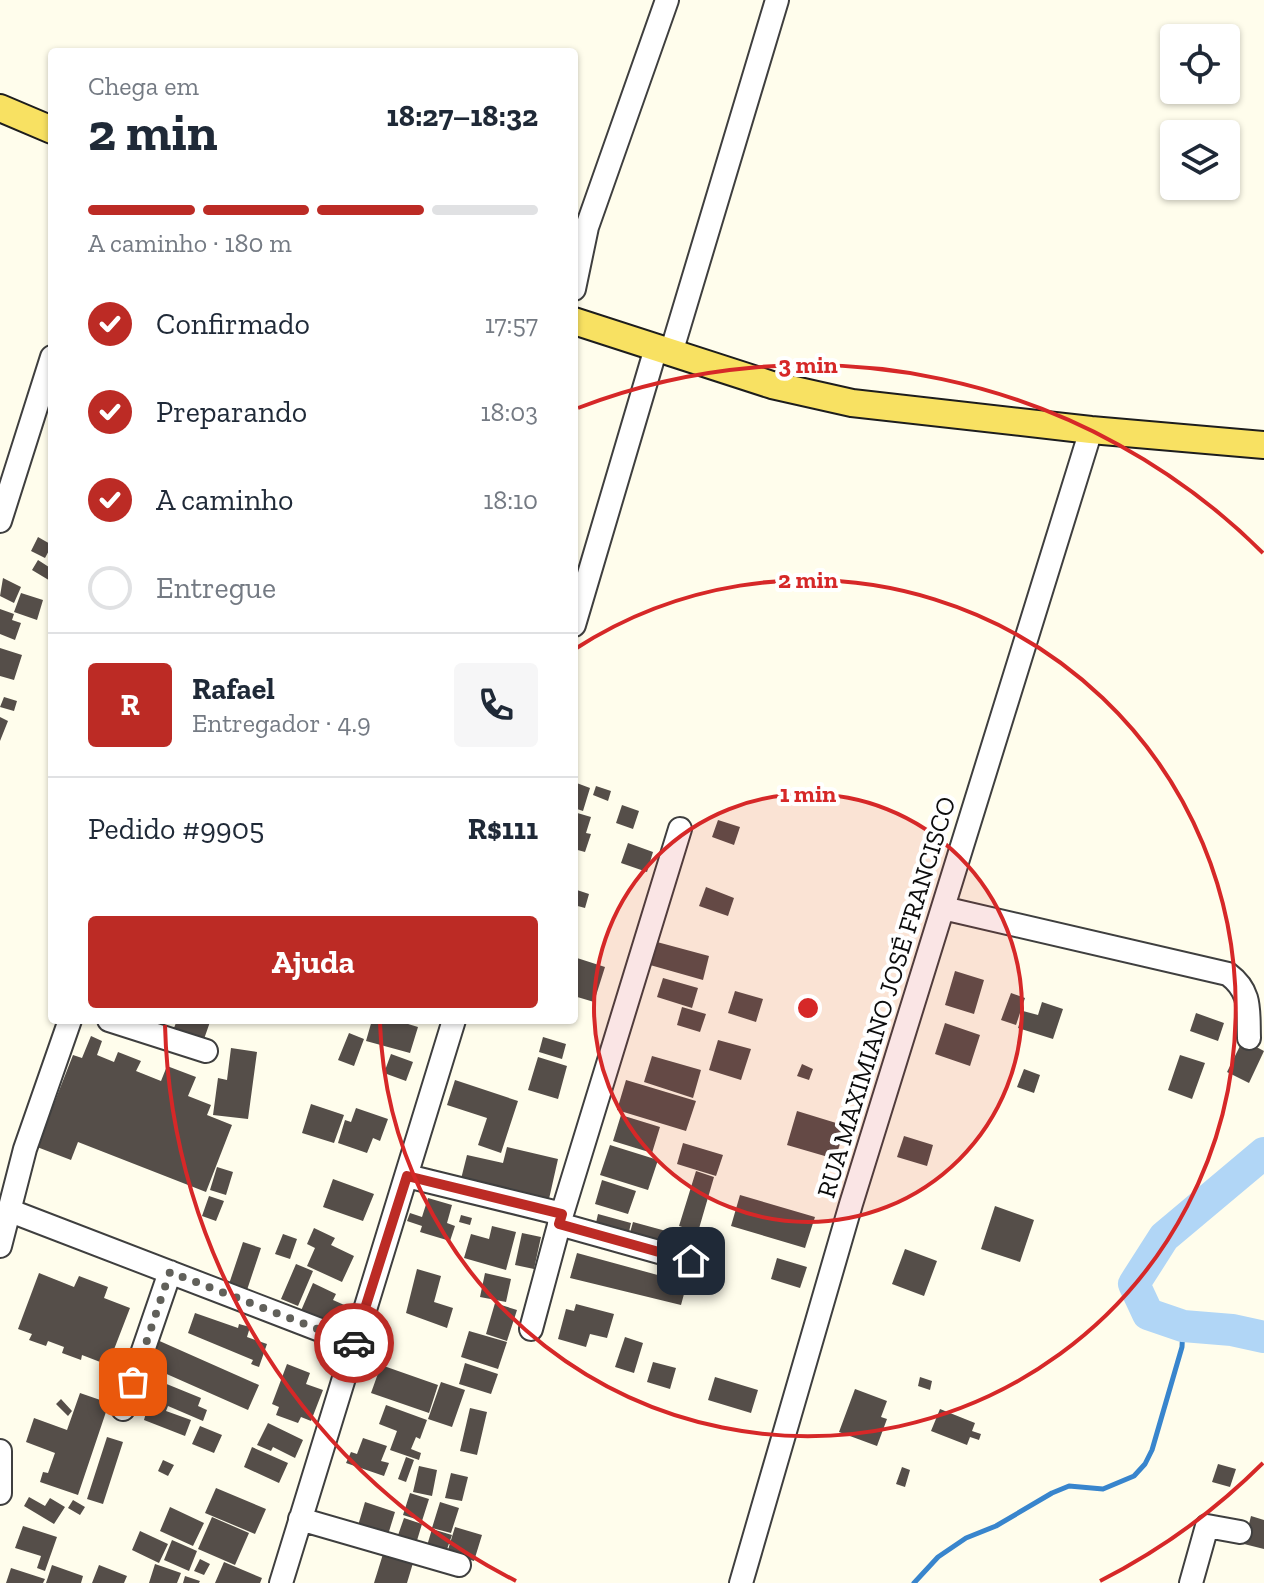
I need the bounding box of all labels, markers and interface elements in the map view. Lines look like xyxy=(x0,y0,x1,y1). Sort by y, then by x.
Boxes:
map controls xyxy=(1160,24,1240,200)
button: locate xyxy=(1160,24,1240,104)
text: Chega em xyxy=(88,70,199,102)
text: 18:27–18:32 xyxy=(387,98,538,134)
text: 2 min xyxy=(88,101,218,163)
button: layers xyxy=(1160,120,1240,200)
text: A caminho · 180 m xyxy=(88,227,292,259)
icon: check xyxy=(88,302,132,346)
text: Confirmado xyxy=(156,306,310,342)
text: 17:57 xyxy=(485,308,538,340)
text: 3 min xyxy=(778,350,838,379)
icon: check xyxy=(88,390,132,434)
text: Preparando xyxy=(156,394,307,430)
text: 18:03 xyxy=(480,396,538,428)
icon: check xyxy=(88,478,132,522)
text: A caminho xyxy=(156,482,293,518)
text: 18:10 xyxy=(483,484,538,516)
text: 2 min xyxy=(778,565,838,594)
text: Entregue xyxy=(156,570,276,606)
button: phone xyxy=(454,663,538,747)
text: Rafael xyxy=(192,671,275,707)
text: R xyxy=(120,687,140,723)
text: Entregador · 4.9 xyxy=(192,707,371,739)
text: 1 min xyxy=(780,779,836,808)
street label: RUA MAXIMIANO JOSÉ FRANCISCO xyxy=(810,793,962,1201)
text: Pedido #9905 xyxy=(88,811,264,847)
text: R$111 xyxy=(468,811,538,847)
button: Ajuda xyxy=(88,916,538,1008)
centre of rings xyxy=(794,994,822,1022)
pin xyxy=(657,1227,725,1295)
icon: home xyxy=(669,1239,713,1283)
courier xyxy=(314,1303,394,1383)
icon: car xyxy=(332,1321,376,1365)
pin xyxy=(99,1348,167,1416)
icon: bag xyxy=(111,1360,155,1404)

